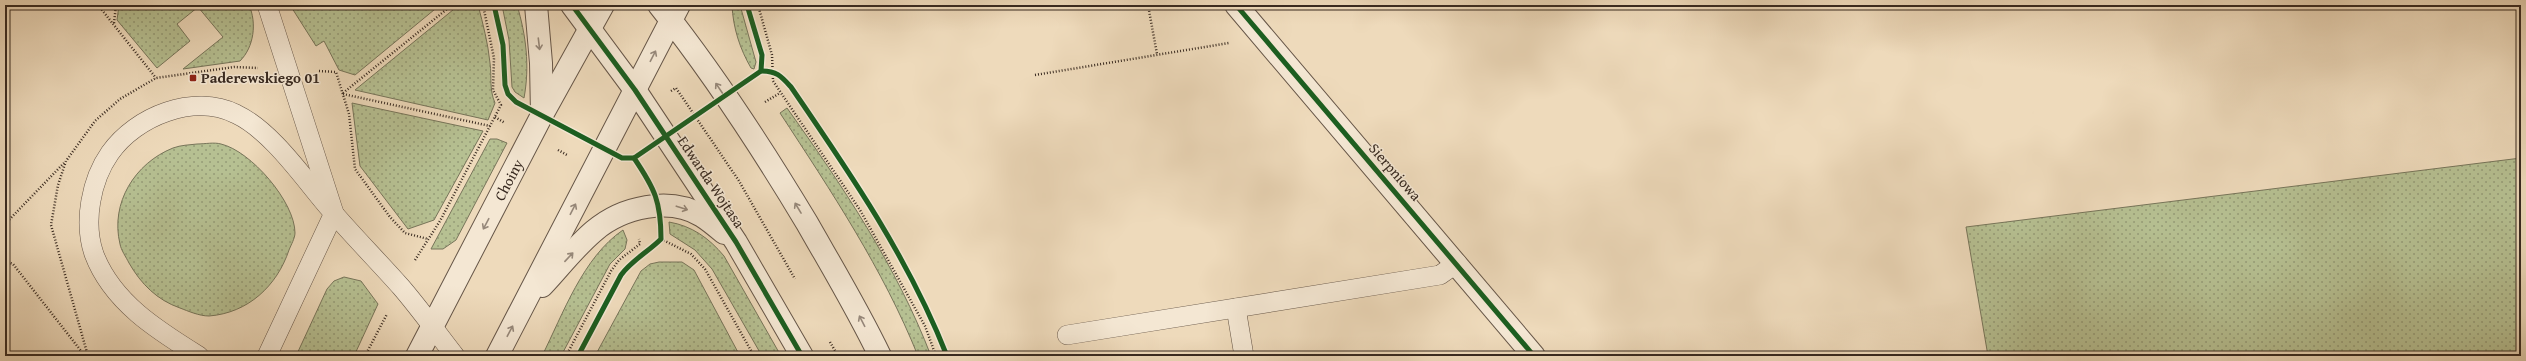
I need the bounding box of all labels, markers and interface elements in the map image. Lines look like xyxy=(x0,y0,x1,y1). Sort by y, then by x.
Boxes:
one-way arrow xyxy=(535,37,543,50)
one-way arrow xyxy=(650,50,657,62)
place label: Paderewskiego 01 xyxy=(201,67,320,88)
marker: Paderewskiego 01 xyxy=(188,73,198,83)
one-way arrow xyxy=(715,83,723,94)
street label: Edwarda Wojtasa xyxy=(673,132,750,232)
street label: Sierpniowa xyxy=(1364,138,1426,205)
street label: Choiny xyxy=(489,155,528,204)
one-way arrow xyxy=(793,202,801,214)
one-way arrow xyxy=(570,203,578,215)
one-way arrow xyxy=(675,205,688,212)
one-way arrow xyxy=(482,218,489,230)
one-way arrow xyxy=(564,252,574,262)
one-way arrow xyxy=(858,315,866,327)
one-way arrow xyxy=(507,325,515,337)

